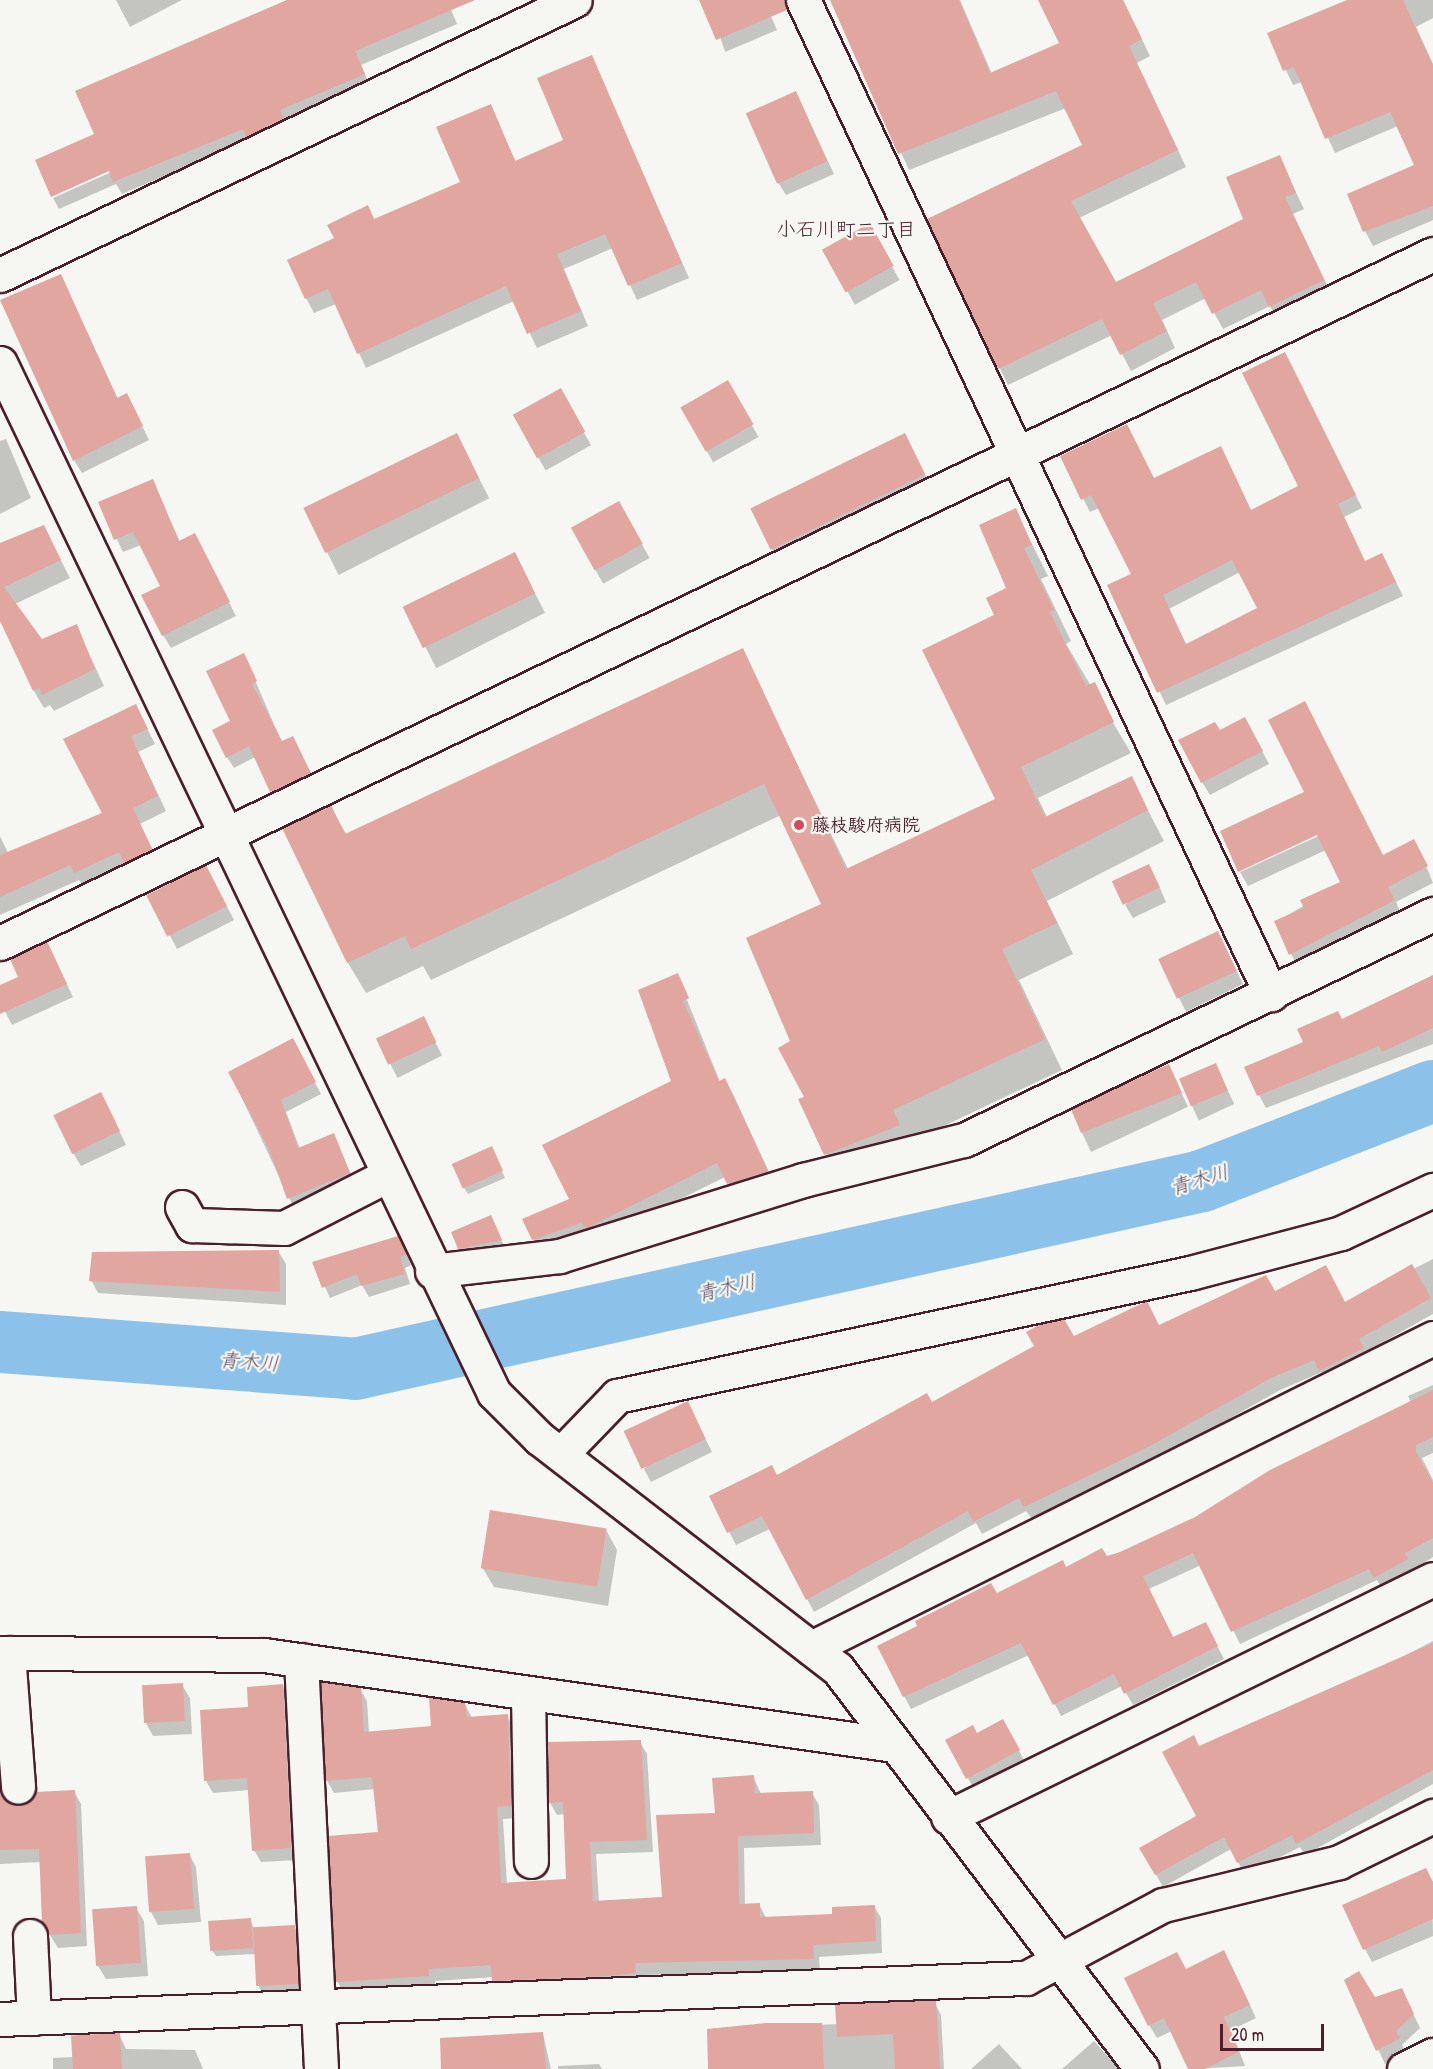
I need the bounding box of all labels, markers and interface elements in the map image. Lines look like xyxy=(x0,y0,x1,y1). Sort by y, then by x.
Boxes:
district label: 小石川町二丁目 xyxy=(776,216,916,240)
place label: 藤枝駿府病院 xyxy=(812,814,920,836)
marker: 藤枝駿府病院 xyxy=(790,816,808,834)
water label: 青木川 xyxy=(1167,1159,1231,1199)
water label: 青木川 xyxy=(694,1269,758,1305)
water label: 青木川 xyxy=(218,1347,280,1375)
scale bar xyxy=(1223,2012,1326,2050)
text: 20 m xyxy=(1231,2022,1264,2047)

